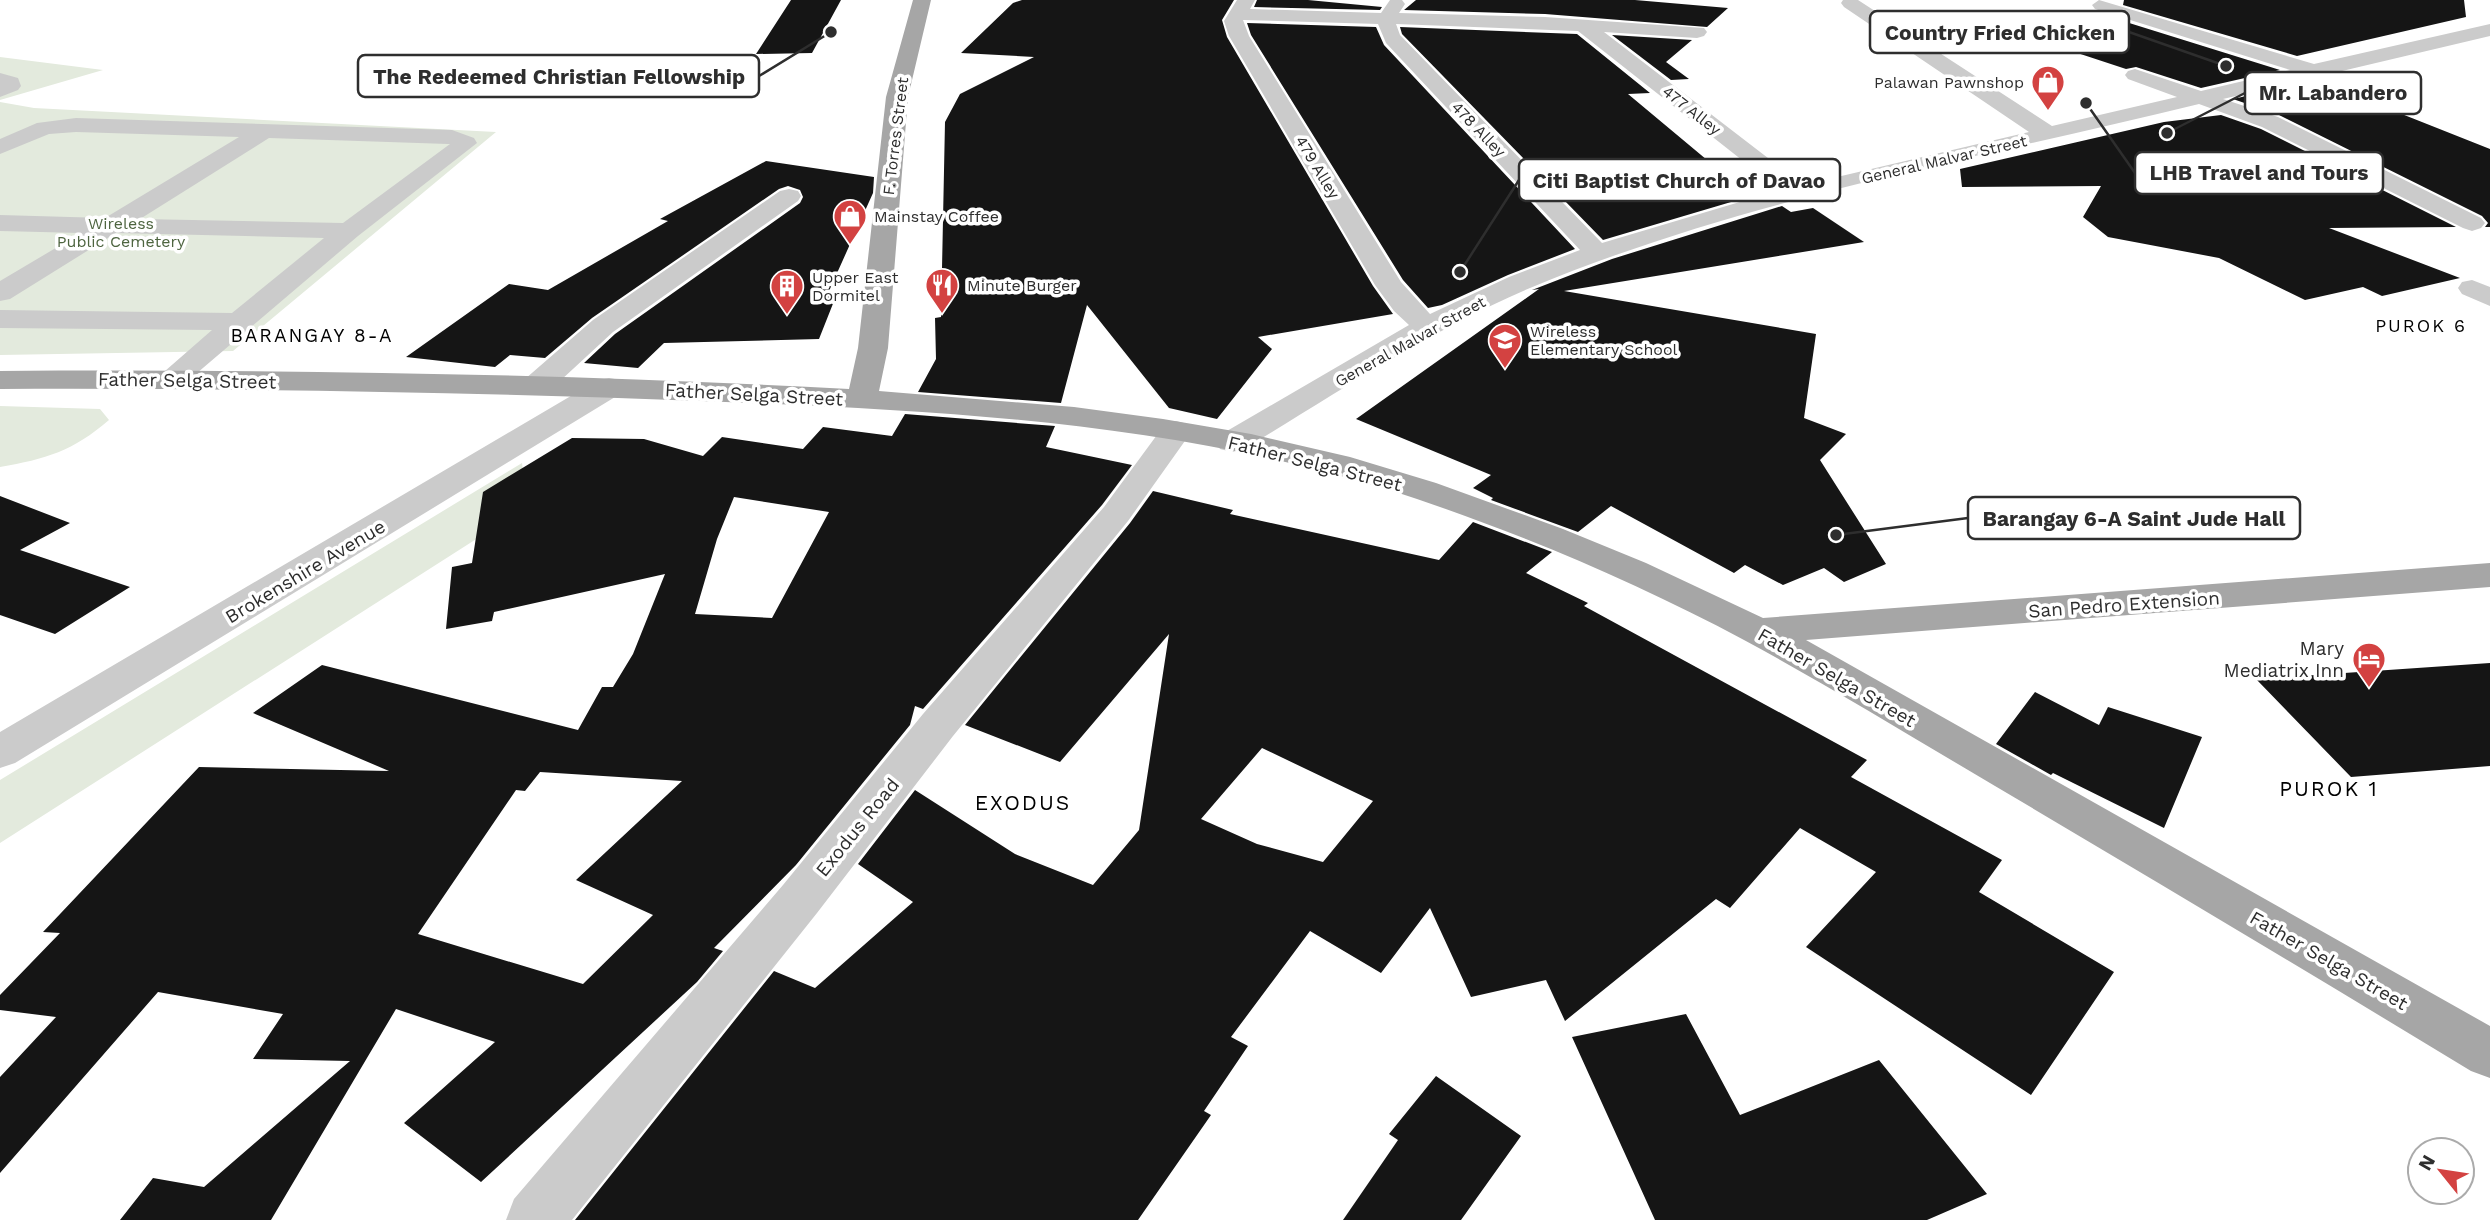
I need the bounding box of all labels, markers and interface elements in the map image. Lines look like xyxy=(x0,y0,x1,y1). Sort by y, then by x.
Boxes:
callout: Country Fried Chicken xyxy=(1870,11,2129,53)
text: Country Fried Chicken xyxy=(1885,20,2115,45)
callout: The Redeemed Christian Fellowship xyxy=(358,55,759,97)
shop icon: Palawan Pawnshop xyxy=(2029,63,2067,112)
text: The Redeemed Christian Fellowship xyxy=(373,64,745,89)
callout: Mr. Labandero xyxy=(2245,72,2421,114)
place label: Palawan Pawnshop xyxy=(1874,73,2024,92)
street label: F. Torres Street xyxy=(879,76,912,196)
text: Mr. Labandero xyxy=(2259,80,2407,105)
street label: 477 Alley xyxy=(1659,82,1725,139)
street label: 478 Alley xyxy=(1448,98,1510,162)
street label: General Malvar Street xyxy=(1860,131,2029,188)
street label: 479 Alley xyxy=(1291,132,1344,203)
callout: LHB Travel and Tours xyxy=(2135,152,2383,194)
callout: Citi Baptist Church of Davao xyxy=(1519,159,1840,201)
text: LHB Travel and Tours xyxy=(2150,160,2368,185)
text: Citi Baptist Church of Davao xyxy=(1533,168,1825,193)
shop icon: Mainstay Coffee xyxy=(831,197,869,246)
place label: Mainstay Coffee xyxy=(874,207,999,226)
park label: Wireless Public Cemetery xyxy=(57,214,186,251)
restaurant icon: Minute Burger xyxy=(923,266,961,315)
building icon: Upper East Dormitel xyxy=(768,267,806,316)
place label: Upper East Dormitel xyxy=(812,268,899,305)
place label: Minute Burger xyxy=(967,276,1077,295)
street label: General Malvar Street xyxy=(1332,292,1489,391)
district label: PUROK 6 xyxy=(2375,315,2467,336)
school or university icon: Wireless Elementary School xyxy=(1486,321,1524,370)
place label: Wireless Elementary School xyxy=(1530,322,1678,359)
district label: BARANGAY 8-A xyxy=(230,324,394,347)
street label: Father Selga Street xyxy=(98,367,276,394)
street label: Father Selga Street xyxy=(664,378,844,411)
street label: Father Selga Street xyxy=(1225,431,1404,496)
callout: Barangay 6-A Saint Jude Hall xyxy=(1968,497,2300,539)
text: Barangay 6-A Saint Jude Hall xyxy=(1983,506,2286,531)
street label: Brokenshire Avenue xyxy=(221,515,389,628)
street label: San Pedro Extension xyxy=(2028,586,2220,623)
street label: Father Selga Street xyxy=(1754,623,1920,732)
place label: Mary Mediatrix Inn xyxy=(2224,637,2344,682)
hotel icon: Mary Mediatrix Inn xyxy=(2350,640,2388,689)
street label: Exodus Road xyxy=(811,774,904,881)
district label: PUROK 1 xyxy=(2279,776,2379,801)
district label: EXODUS xyxy=(975,790,1071,815)
street label: Father Selga Street xyxy=(2246,906,2412,1015)
north arrow xyxy=(2406,1136,2476,1206)
text: N xyxy=(2413,1151,2440,1175)

